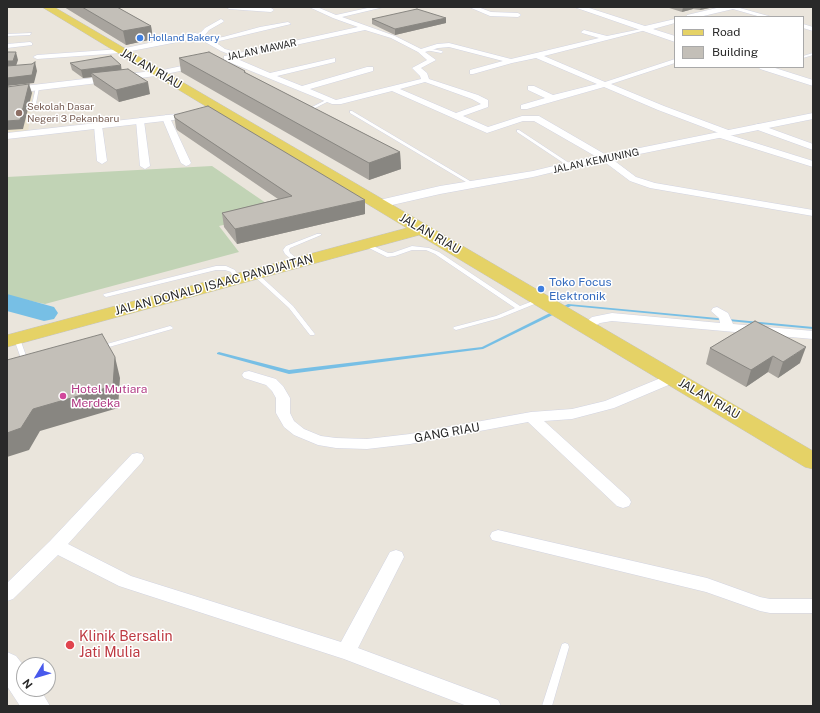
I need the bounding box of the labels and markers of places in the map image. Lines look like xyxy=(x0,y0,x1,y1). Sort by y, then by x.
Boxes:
place label: Holland Bakery xyxy=(148,32,219,44)
marker: Holland Bakery xyxy=(135,33,145,43)
place label: Sekolah Dasar Negeri 3 Pekanbaru xyxy=(27,101,119,124)
marker: Sekolah Dasar Negeri 3 Pekanbaru xyxy=(14,108,24,118)
place label: Toko Focus Elektronik xyxy=(549,275,612,303)
marker: Toko Focus Elektronik xyxy=(536,284,546,294)
place label: Hotel Mutiara Merdeka xyxy=(71,382,147,410)
marker: Hotel Mutiara Merdeka xyxy=(58,391,68,401)
place label: Klinik Bersalin Jati Mulia xyxy=(79,629,173,662)
marker: Klinik Bersalin Jati Mulia xyxy=(64,639,76,651)

